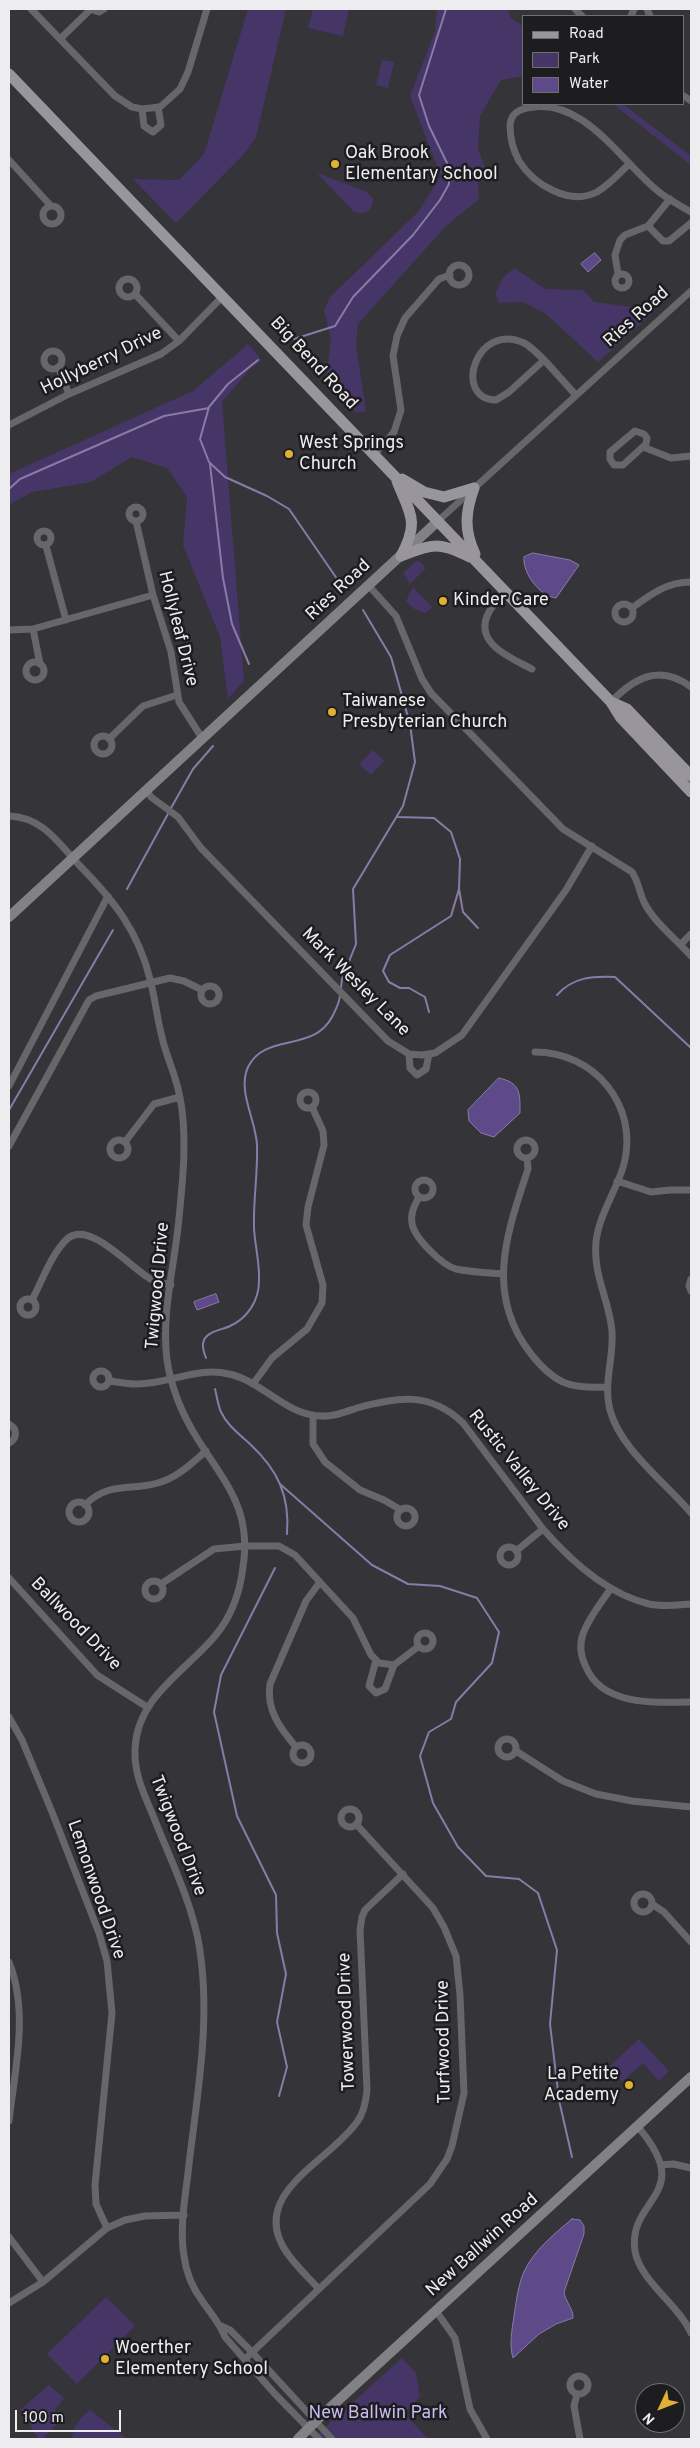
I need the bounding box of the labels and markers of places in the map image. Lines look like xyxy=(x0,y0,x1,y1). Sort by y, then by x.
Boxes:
place label: Oak Brook Elementary School xyxy=(345,143,498,186)
marker: Oak Brook Elementary School xyxy=(329,158,341,170)
place label: West Springs Church xyxy=(299,433,404,476)
marker: West Springs Church xyxy=(283,448,295,460)
place label: Kinder Care xyxy=(453,590,549,612)
marker: Kinder Care xyxy=(437,595,449,607)
place label: Taiwanese Presbyterian Church xyxy=(342,691,507,734)
marker: Taiwanese Presbyterian Church xyxy=(326,706,338,718)
place label: La Petite Academy xyxy=(544,2064,619,2106)
marker: La Petite Academy xyxy=(623,2079,635,2091)
place label: Woerther Elementery School xyxy=(115,2338,268,2380)
marker: Woerther Elementery School xyxy=(99,2353,111,2365)

